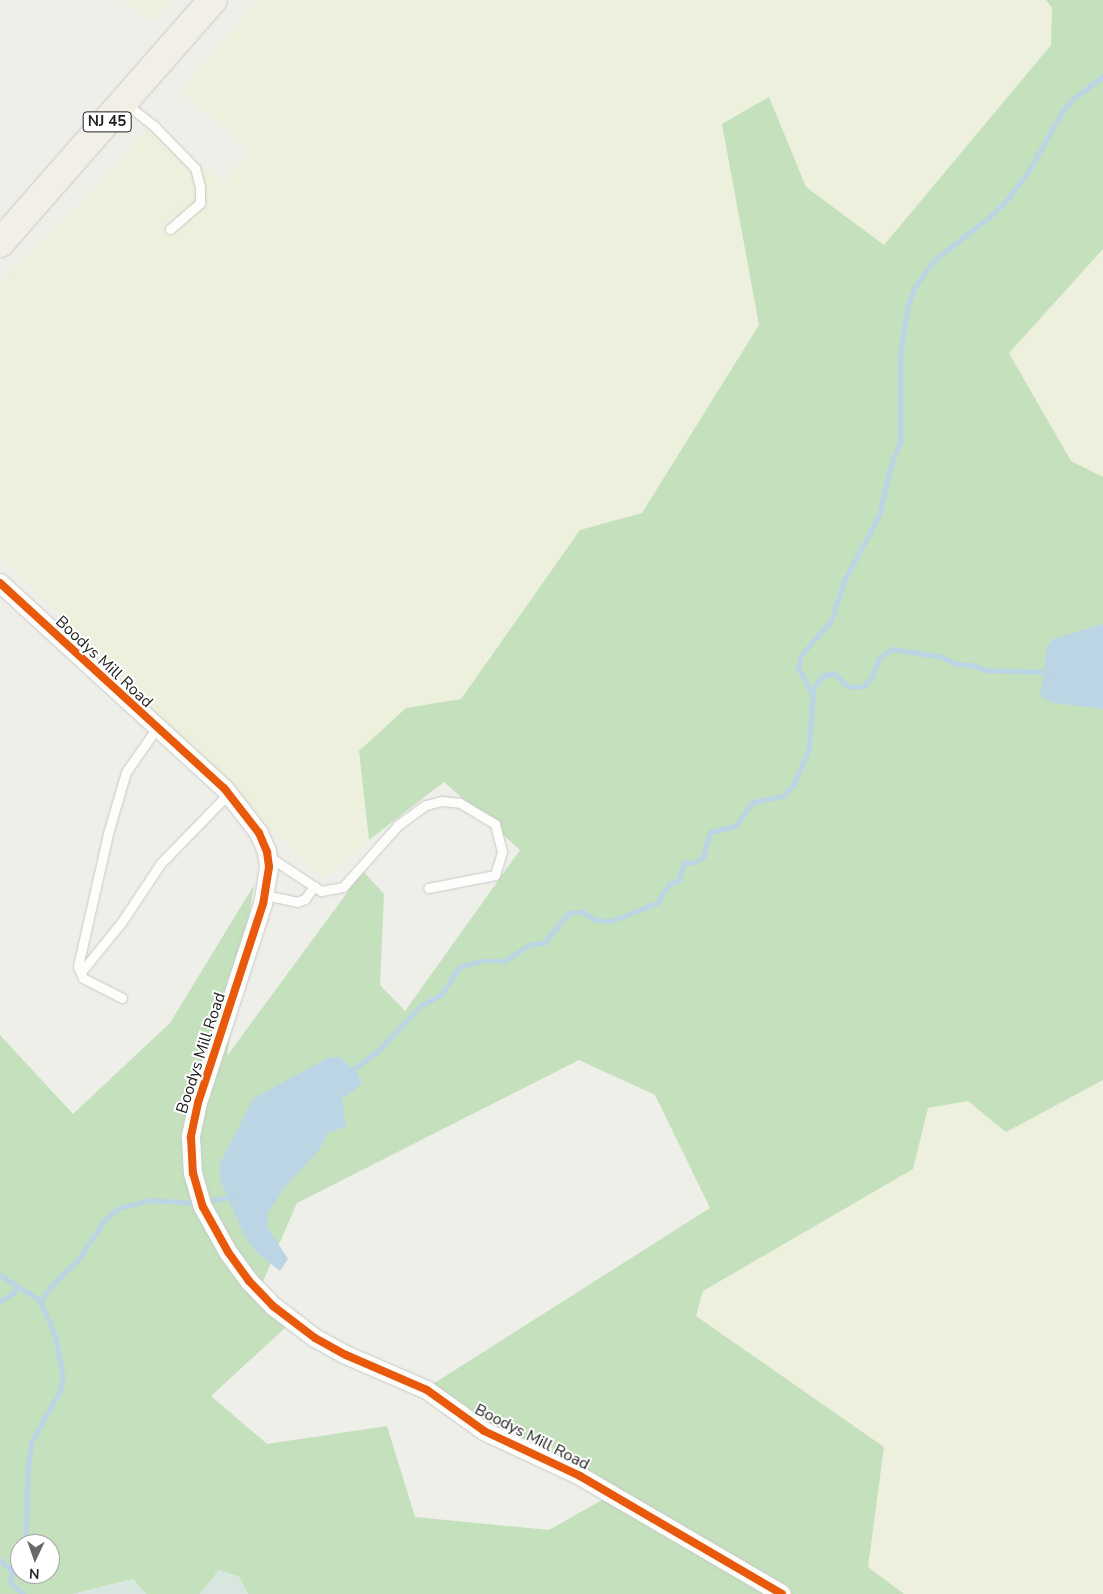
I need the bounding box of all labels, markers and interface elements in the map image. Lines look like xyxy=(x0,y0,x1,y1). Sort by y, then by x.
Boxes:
road number: NJ 45 xyxy=(82,110,132,134)
street label: Boodys Mill Road xyxy=(51,612,157,712)
street label: Boodys Mill Road xyxy=(172,990,230,1116)
street label: Boodys Mill Road xyxy=(472,1400,592,1474)
north arrow xyxy=(10,1534,60,1584)
text: N xyxy=(29,1564,40,1583)

